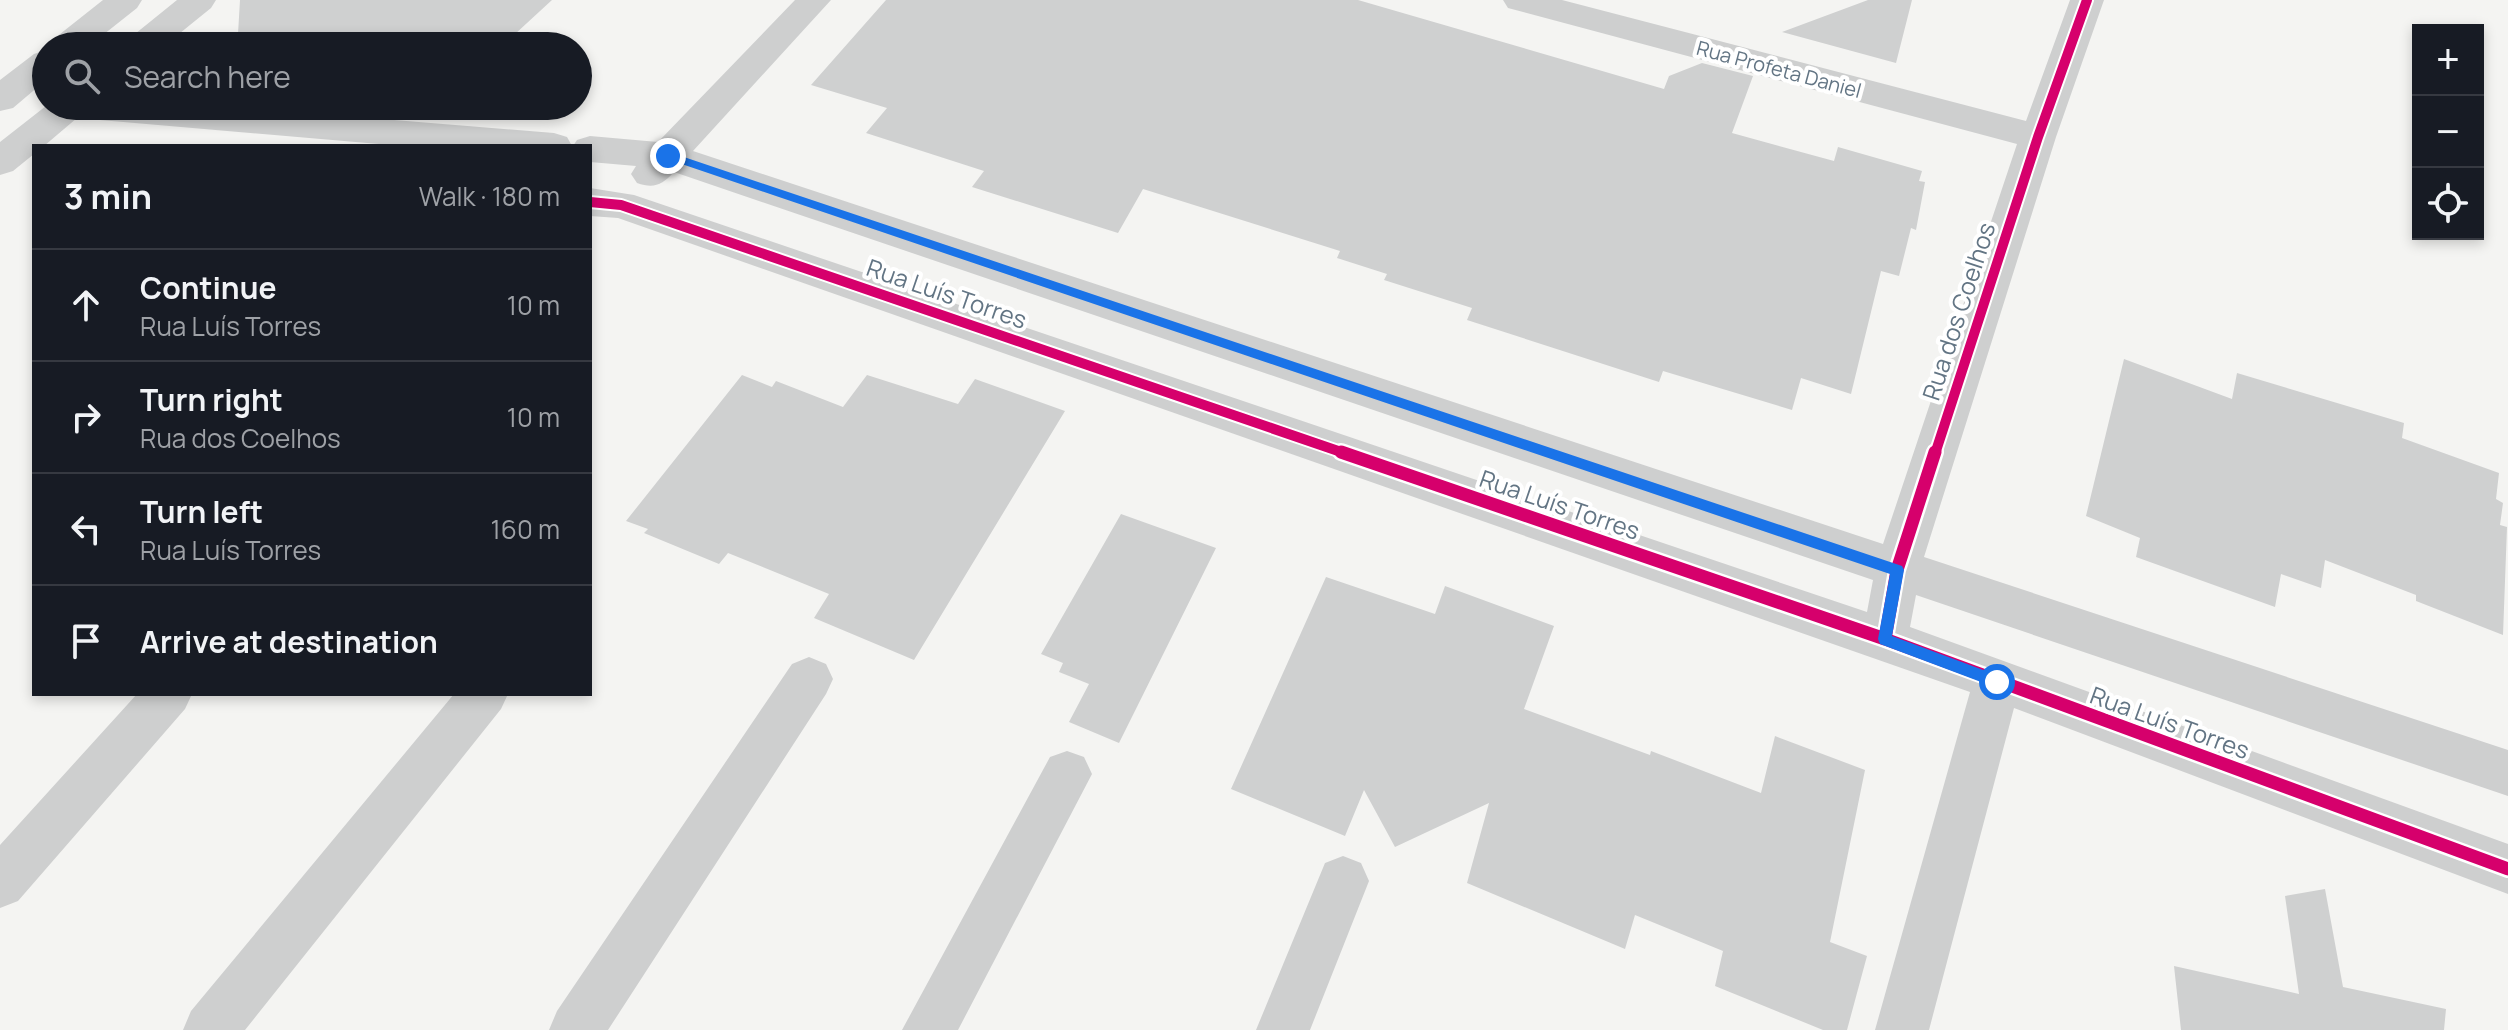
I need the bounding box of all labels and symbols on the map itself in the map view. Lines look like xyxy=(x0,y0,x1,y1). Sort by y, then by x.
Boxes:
street label: Rua Profeta Daniel xyxy=(1694,34,1864,104)
route end xyxy=(650,138,686,174)
street label: Rua dos Coelhos xyxy=(1914,218,2002,404)
street label: Rua Luís Torres xyxy=(863,250,1031,336)
street label: Rua Luís Torres xyxy=(1476,461,1644,547)
route start xyxy=(1979,664,2015,700)
street label: Rua Luís Torres xyxy=(2086,678,2254,766)

